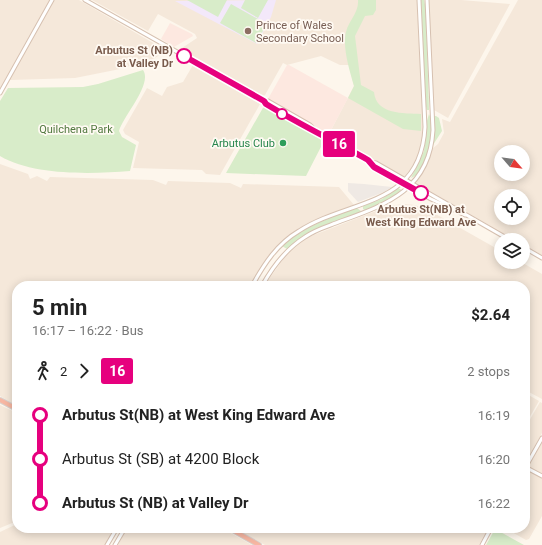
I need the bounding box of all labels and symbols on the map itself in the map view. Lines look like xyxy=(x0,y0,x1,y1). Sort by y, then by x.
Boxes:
place label: Prince of Wales Secondary School xyxy=(256,19,344,45)
marker: Prince of Wales Secondary School xyxy=(243,26,253,36)
place label: Arbutus St (NB) at Valley Dr xyxy=(95,44,173,70)
marker: Arbutus St (NB) at Valley Dr xyxy=(176,48,192,64)
unlabelled marker xyxy=(276,108,288,120)
park label: Quilchena Park xyxy=(39,123,113,136)
line badge: 16 xyxy=(321,131,357,157)
place label: Arbutus Club xyxy=(212,137,275,150)
marker: Arbutus Club xyxy=(278,138,288,148)
north arrow xyxy=(494,145,530,181)
marker: Arbutus St(NB) at West King Edward Ave xyxy=(413,185,429,201)
place label: Arbutus St(NB) at West King Edward Ave xyxy=(366,203,476,229)

